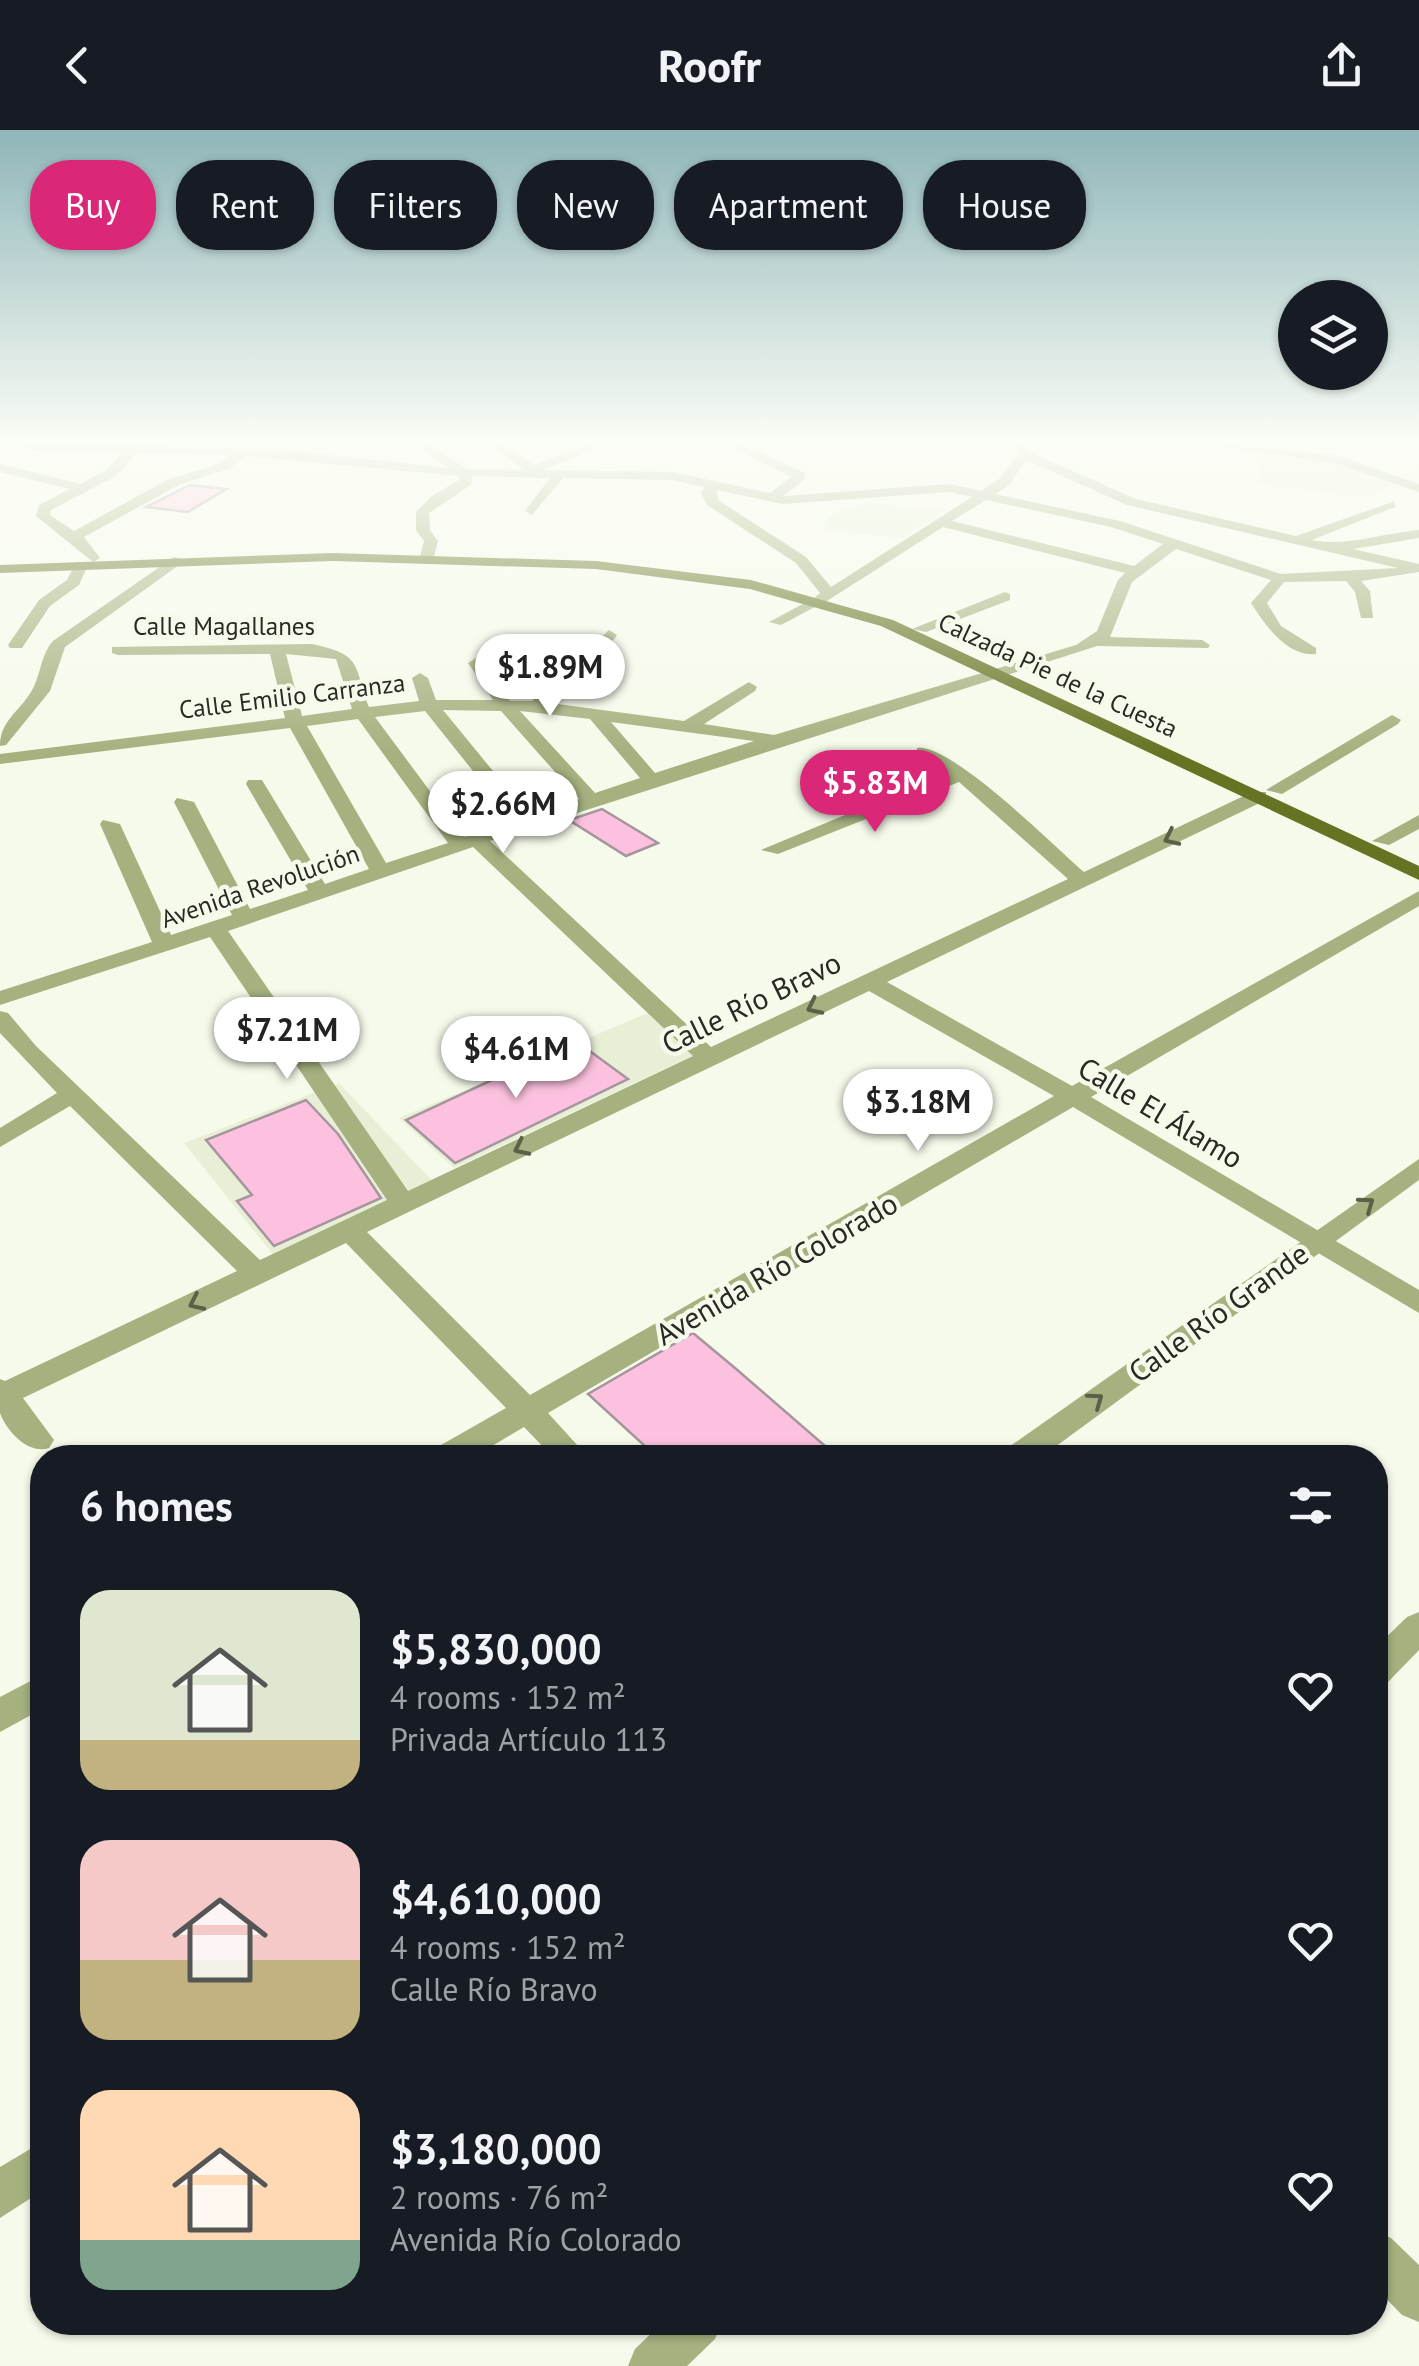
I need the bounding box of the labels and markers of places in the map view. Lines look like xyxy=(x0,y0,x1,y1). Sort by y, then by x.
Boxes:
pin: $1.89M xyxy=(469,634,631,719)
pin: $5.83M xyxy=(794,750,956,835)
pin: $2.66M xyxy=(422,771,584,856)
pin: $7.21M xyxy=(206,997,368,1082)
pin: $4.61M xyxy=(435,1016,597,1101)
pin: $3.18M xyxy=(837,1069,999,1154)

